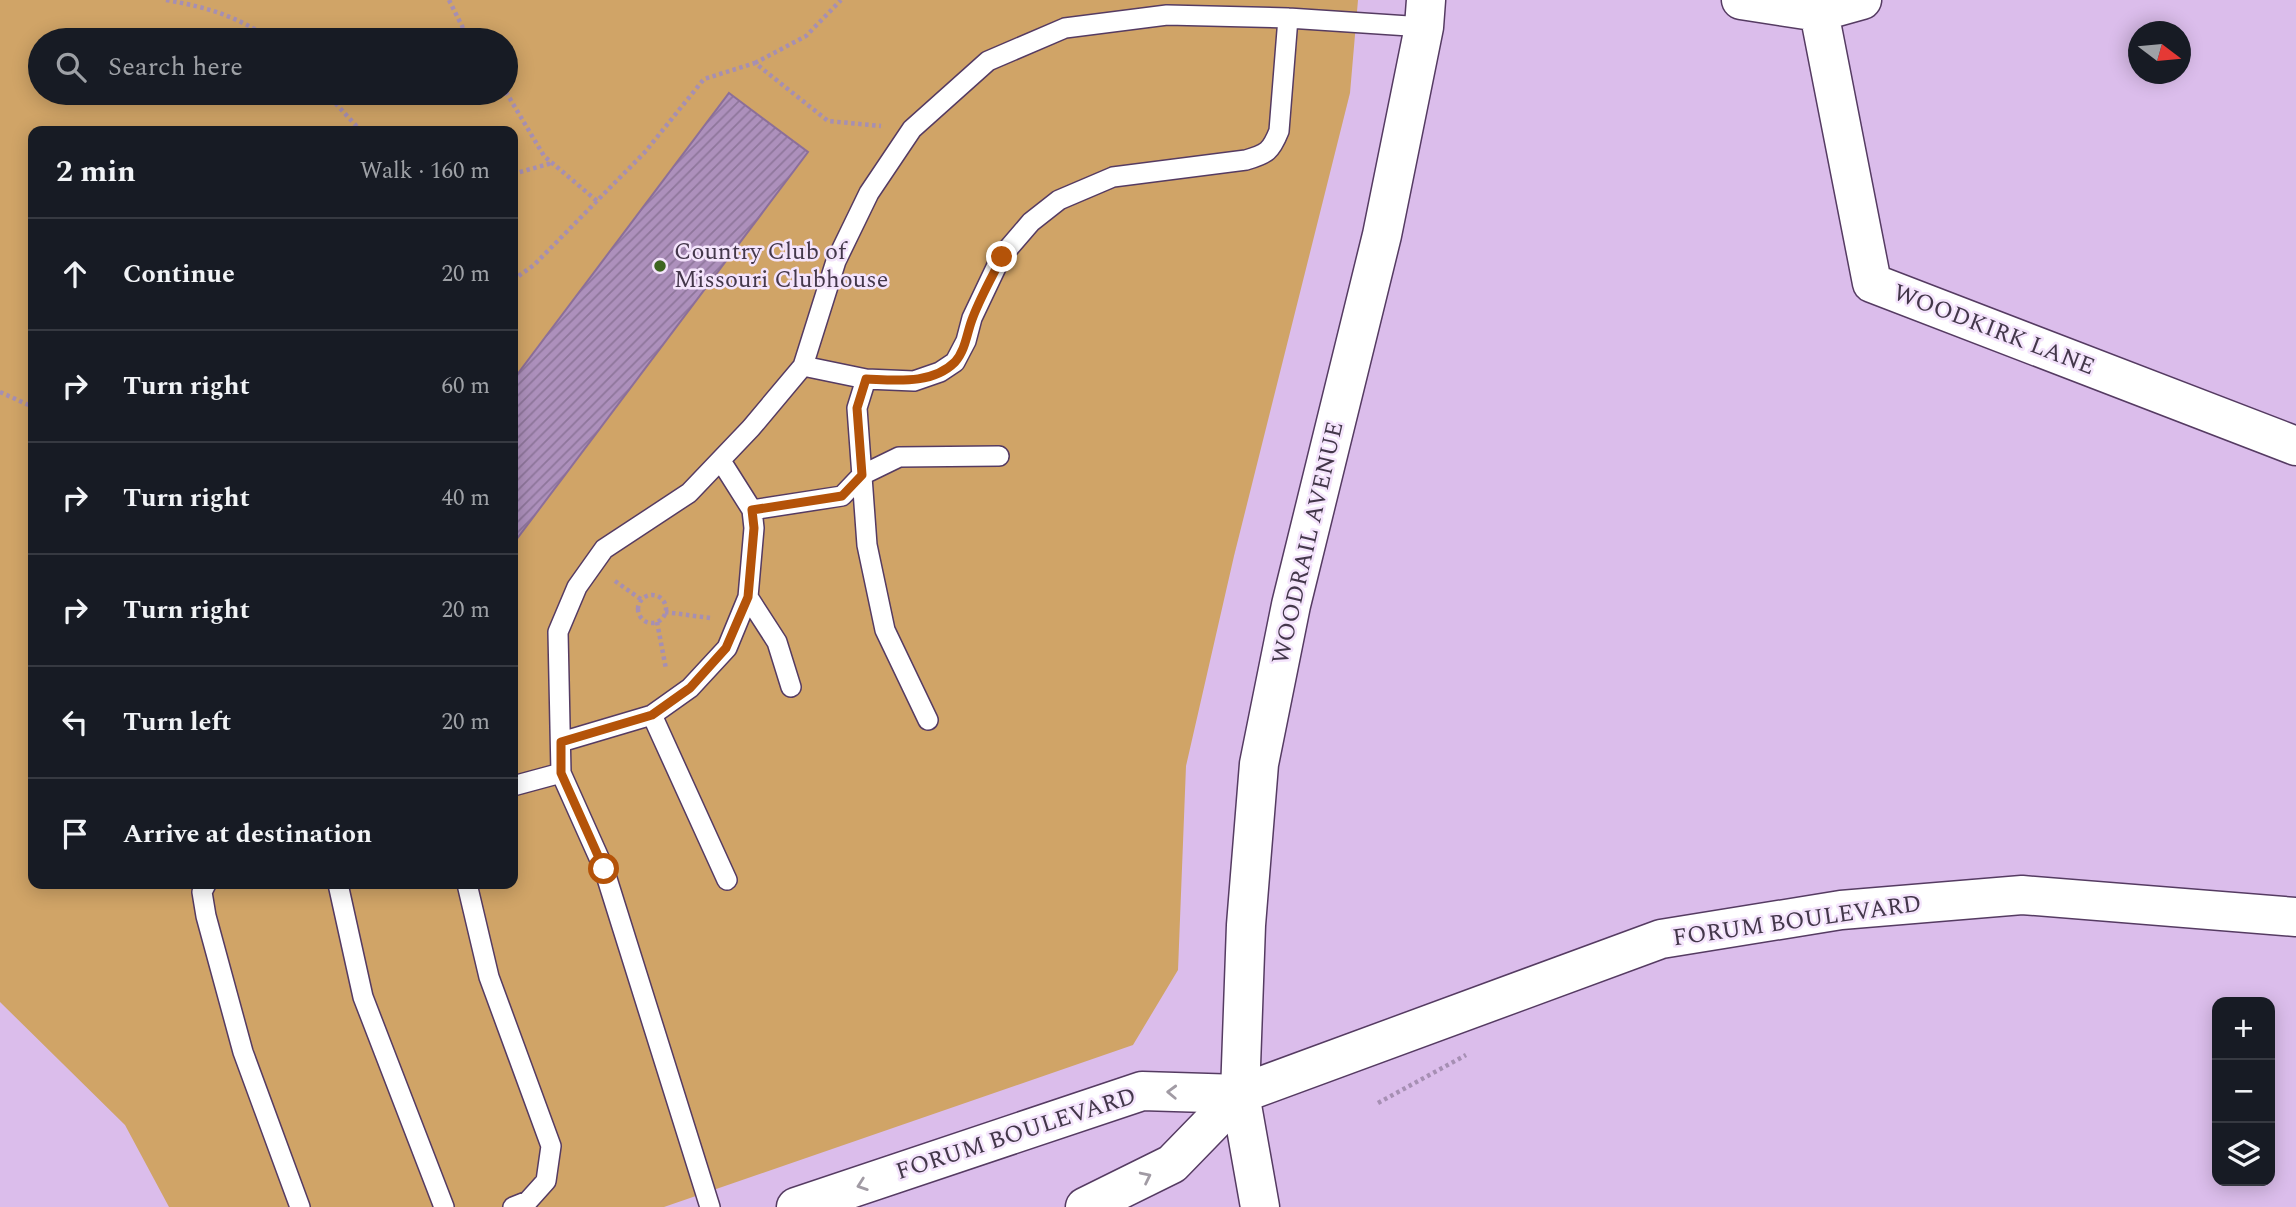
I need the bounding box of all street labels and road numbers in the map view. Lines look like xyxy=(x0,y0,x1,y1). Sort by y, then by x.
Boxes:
street label: WOODKIRK LANE xyxy=(1888,275,2100,385)
street label: WOODRAIL AVENUE xyxy=(1263,418,1353,668)
street label: FORUM BOULEVARD xyxy=(1670,886,1924,956)
street label: FORUM BOULEVARD xyxy=(891,1078,1141,1190)

